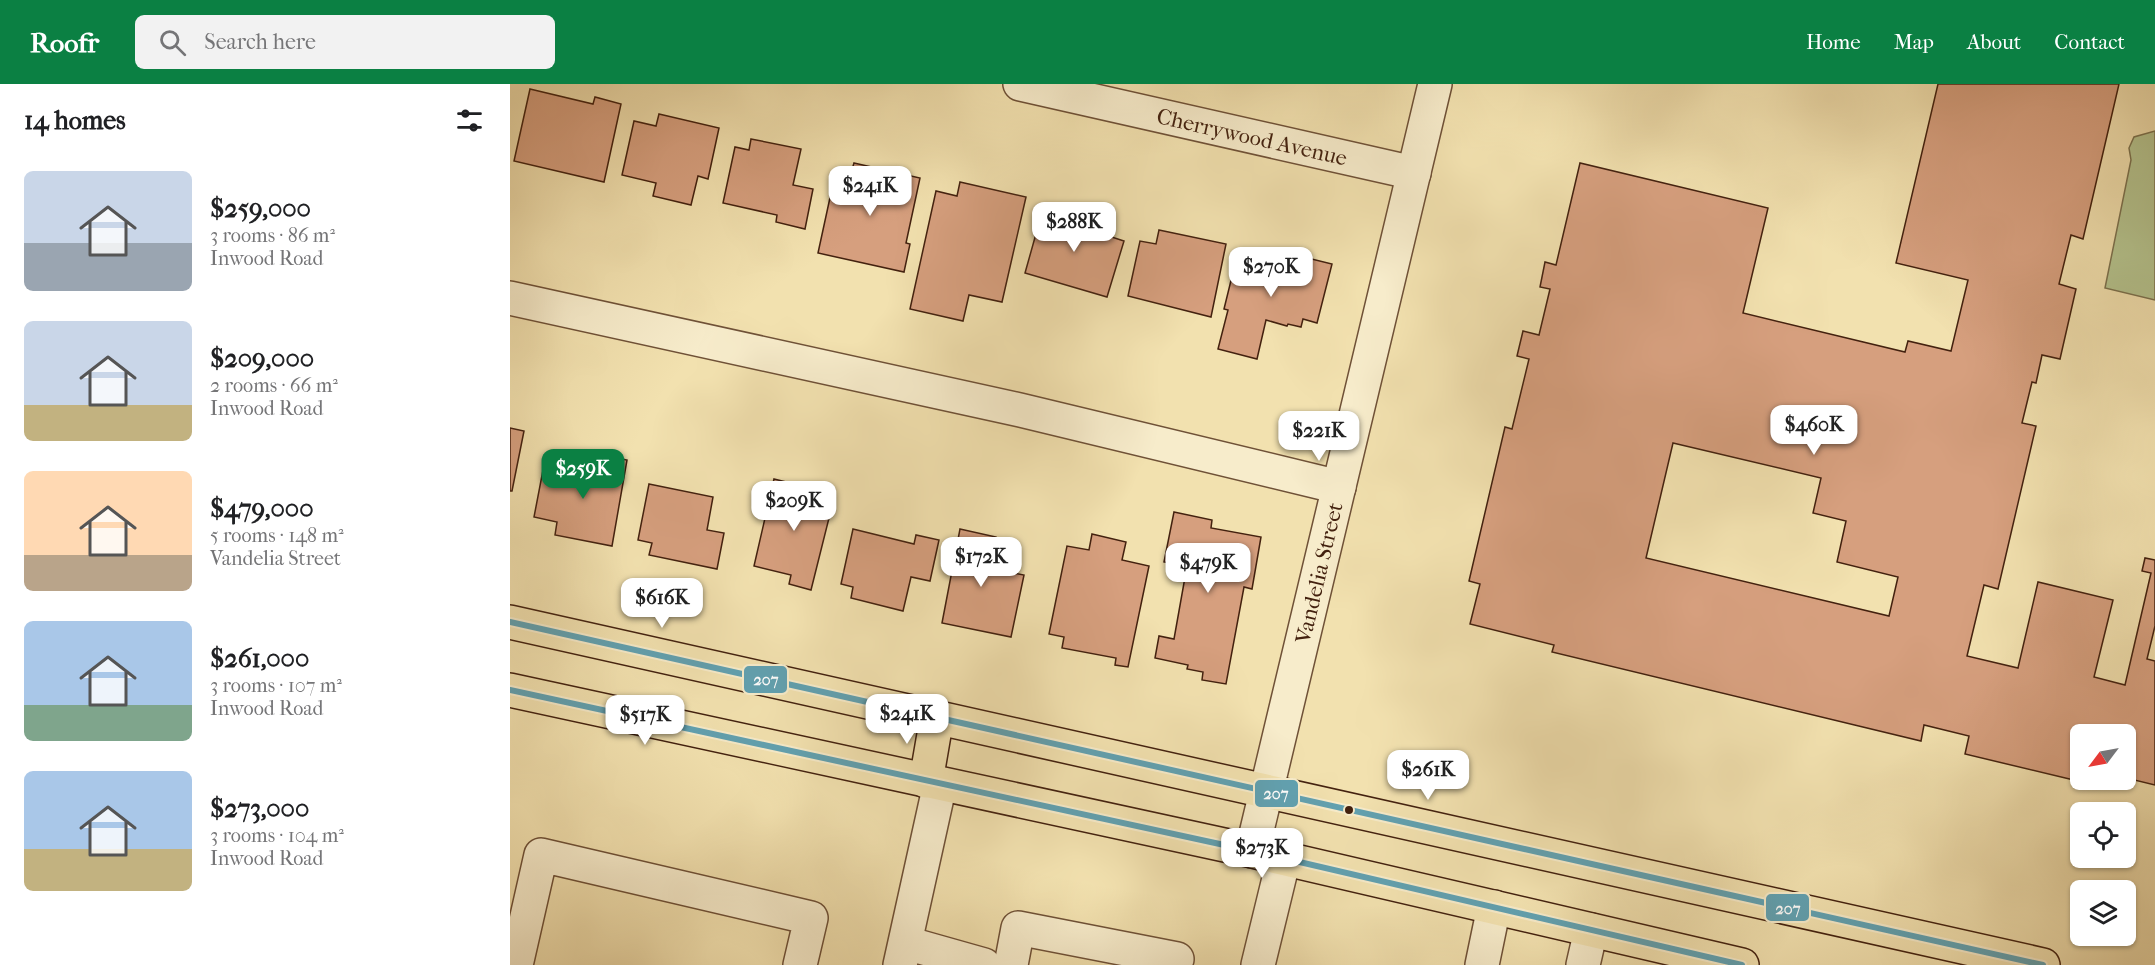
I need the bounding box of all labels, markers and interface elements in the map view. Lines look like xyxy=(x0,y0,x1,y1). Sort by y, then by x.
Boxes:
search box xyxy=(135,15,555,69)
text: Roofr xyxy=(30,26,99,59)
icon: search xyxy=(156,26,189,59)
text: Search here xyxy=(204,29,316,55)
text: Home xyxy=(1806,30,1861,54)
text: Map xyxy=(1894,30,1934,54)
text: About xyxy=(1967,30,2021,54)
text: Contact xyxy=(2054,30,2125,54)
street label: Cherrywood Avenue xyxy=(1154,103,1350,172)
icon: filters xyxy=(453,104,486,137)
text: 14 homes xyxy=(24,105,126,136)
pin: $241K xyxy=(828,166,912,217)
text: $241K xyxy=(843,174,897,197)
text: $259,000 xyxy=(210,193,311,224)
icon: home xyxy=(72,195,144,267)
pin: $288K xyxy=(1032,202,1116,253)
text: $288K xyxy=(1046,210,1102,233)
text: 3 rooms · 86 m² xyxy=(210,224,335,247)
text: Inwood Road xyxy=(210,247,323,270)
pin: $270K xyxy=(1229,247,1313,298)
text: $270K xyxy=(1243,255,1299,278)
text: $209,000 xyxy=(210,343,314,374)
icon: home xyxy=(72,345,144,417)
text: 2 rooms · 66 m² xyxy=(210,374,338,397)
text: Inwood Road xyxy=(210,397,323,420)
pin: $460K xyxy=(1772,405,1856,456)
pin: $221K xyxy=(1277,411,1361,462)
text: $460K xyxy=(1784,413,1844,436)
text: $221K xyxy=(1292,419,1346,442)
pin: $259K xyxy=(541,449,625,500)
text: $259K xyxy=(556,457,610,480)
pin: $209K xyxy=(752,481,836,532)
text: $209K xyxy=(765,489,823,512)
text: $479,000 xyxy=(210,493,314,524)
icon: home xyxy=(72,495,144,567)
street label: Vandelia Street xyxy=(1290,500,1349,647)
text: 5 rooms · 148 m² xyxy=(210,524,344,547)
pin: $172K xyxy=(939,537,1023,588)
pin: $479K xyxy=(1166,543,1250,594)
text: $172K xyxy=(955,545,1007,568)
text: Vandelia Street xyxy=(210,547,341,570)
text: $479K xyxy=(1180,551,1236,574)
pin: $616K xyxy=(620,578,704,629)
text: $616K xyxy=(635,586,689,609)
text: $261,000 xyxy=(210,643,309,674)
icon: home xyxy=(72,645,144,717)
line badge: 207 xyxy=(743,665,788,694)
text: 207 xyxy=(754,670,779,689)
text: 3 rooms · 107 m² xyxy=(210,674,342,697)
pin: $241K xyxy=(865,694,949,745)
pin: $517K xyxy=(603,695,687,746)
text: Inwood Road xyxy=(210,697,323,720)
text: $241K xyxy=(880,702,934,725)
text: $517K xyxy=(620,703,670,726)
north arrow xyxy=(2070,724,2136,790)
map controls xyxy=(2070,724,2136,946)
pin: $261K xyxy=(1386,750,1470,801)
text: $261K xyxy=(1401,758,1455,781)
line badge: 207 xyxy=(1254,779,1299,808)
text: 207 xyxy=(1264,784,1289,803)
text: $273,000 xyxy=(210,793,309,824)
icon: home xyxy=(72,795,144,867)
button: locate xyxy=(2070,802,2136,868)
unlabelled marker xyxy=(1343,804,1355,816)
text: 3 rooms · 104 m² xyxy=(210,824,344,847)
pin: $273K xyxy=(1220,828,1304,879)
text: $273K xyxy=(1235,836,1289,859)
text: Inwood Road xyxy=(210,847,323,870)
button: layers xyxy=(2070,880,2136,946)
line badge: 207 xyxy=(1765,893,1810,922)
text: 207 xyxy=(1776,899,1801,918)

